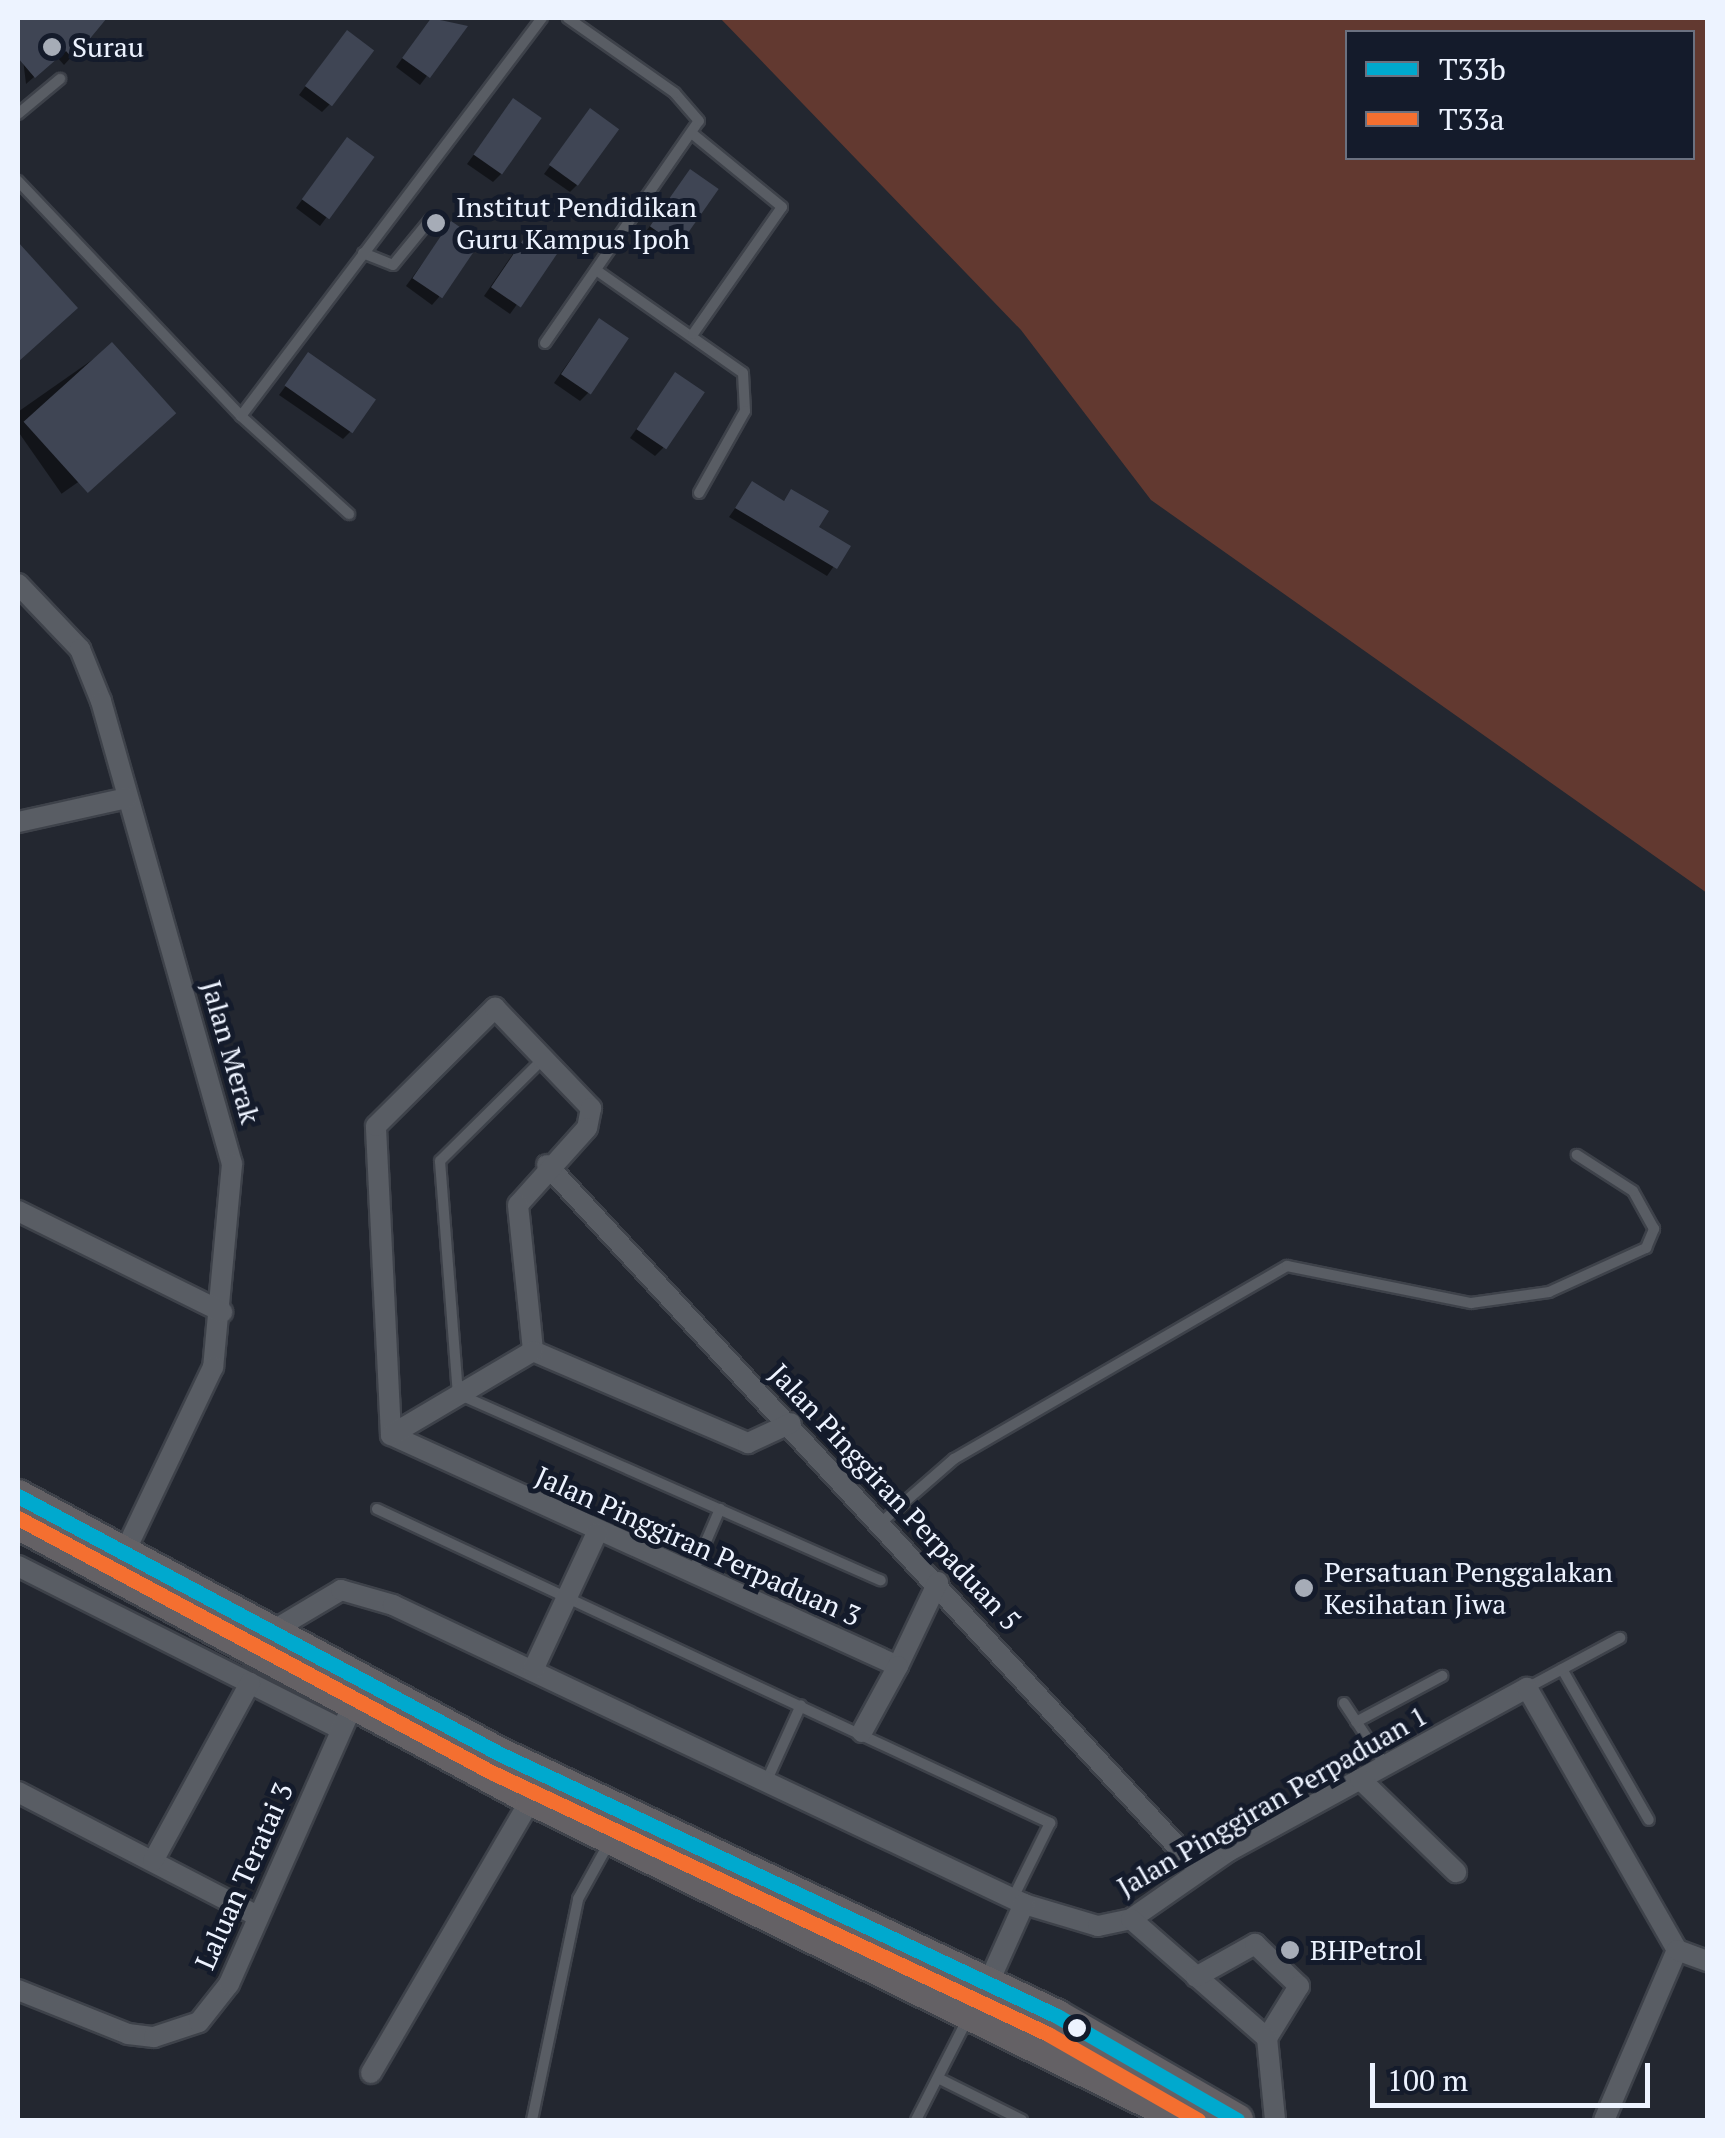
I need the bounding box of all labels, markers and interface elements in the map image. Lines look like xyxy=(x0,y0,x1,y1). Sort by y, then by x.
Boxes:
place label: Surau xyxy=(72,30,144,64)
legend xyxy=(1345,30,1695,160)
marker: Surau xyxy=(41,36,63,58)
text: T33b xyxy=(1439,49,1506,89)
text: T33a xyxy=(1439,99,1505,139)
place label: Institut Pendidikan Guru Kampus Ipoh xyxy=(456,190,697,256)
marker: Institut Pendidikan Guru Kampus Ipoh xyxy=(425,212,447,234)
street label: Jalan Merak xyxy=(195,977,267,1127)
street label: Jalan Pinggiran Perpaduan 5 xyxy=(763,1357,1027,1637)
street label: Jalan Pinggiran Perpaduan 3 xyxy=(530,1459,866,1633)
place label: Persatuan Penggalakan Kesihatan Jiwa xyxy=(1324,1555,1613,1621)
marker: Persatuan Penggalakan Kesihatan Jiwa xyxy=(1293,1577,1315,1599)
street label: Jalan Pinggiran Perpaduan 1 xyxy=(1111,1698,1433,1904)
street label: Laluan Teratai 3 xyxy=(188,1777,300,1975)
place label: BHPetrol xyxy=(1310,1933,1423,1967)
marker: BHPetrol xyxy=(1279,1939,1301,1961)
unlabelled marker xyxy=(1067,2018,1087,2038)
scale bar xyxy=(1375,2043,1655,2105)
text: 100 m xyxy=(1387,2060,1468,2100)

